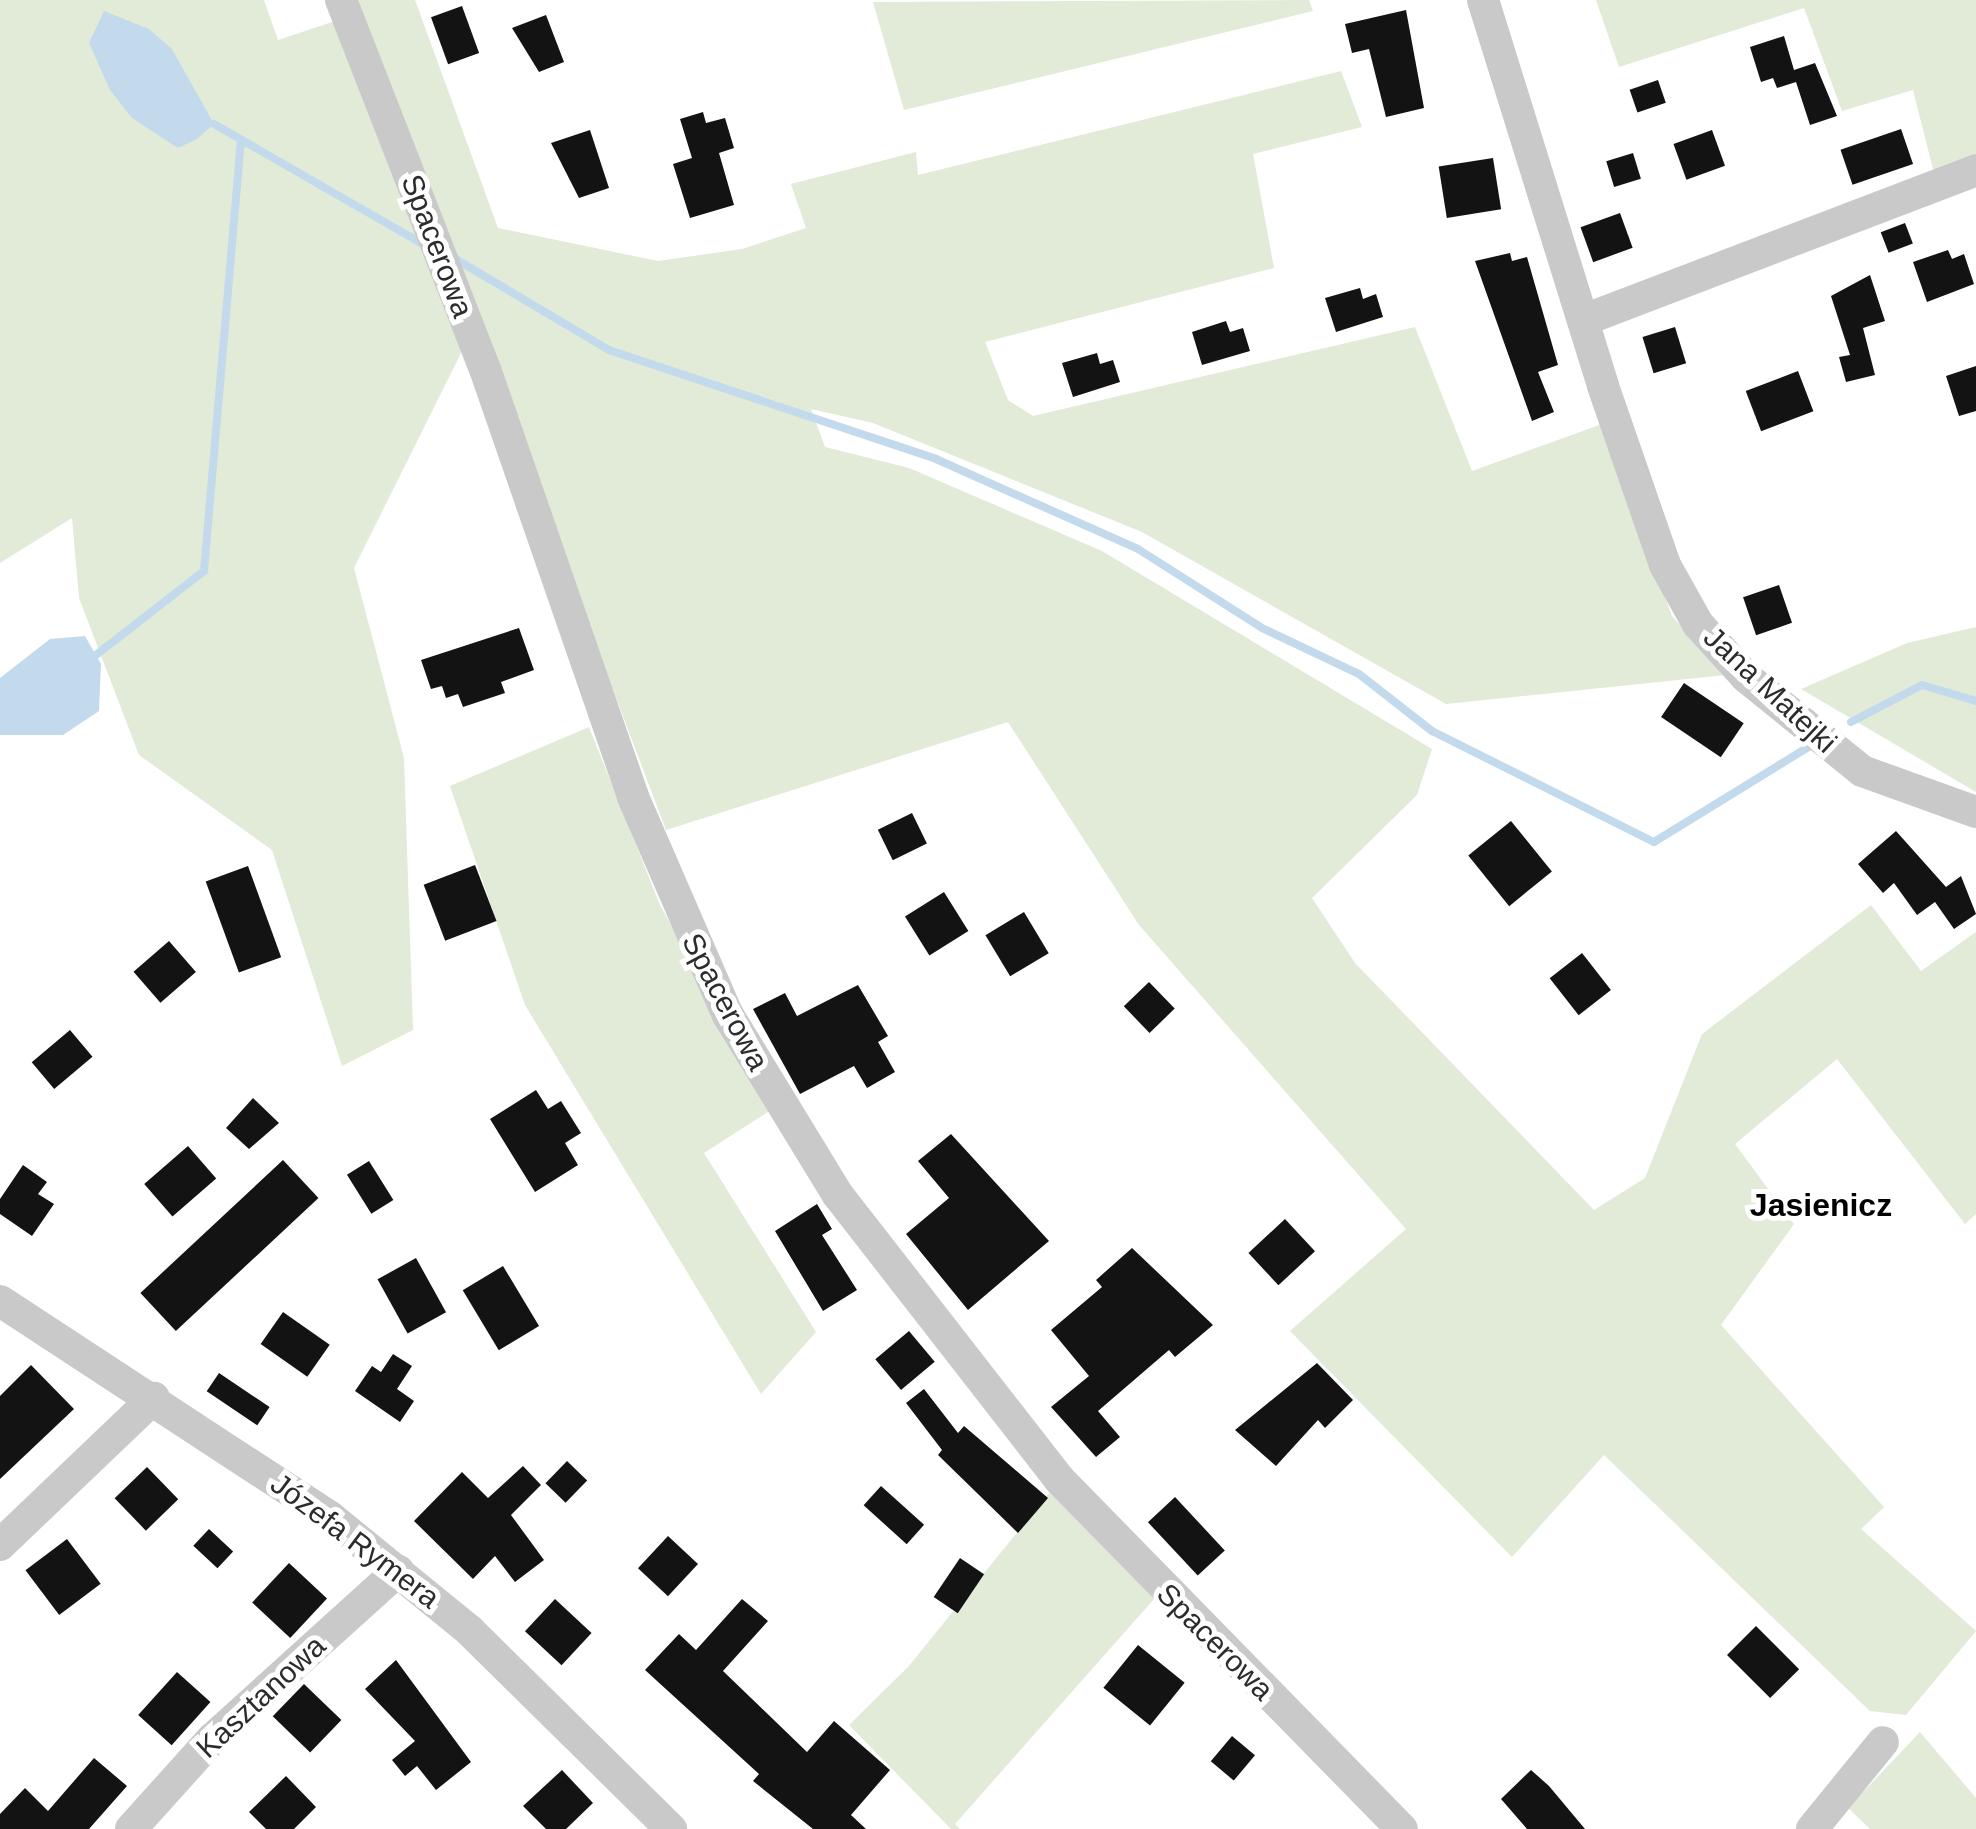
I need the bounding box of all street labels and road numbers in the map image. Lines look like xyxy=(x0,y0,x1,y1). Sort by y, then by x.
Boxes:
street label: Spacerowa xyxy=(393,169,481,323)
street label: Jana Matejki xyxy=(1696,619,1844,761)
street label: Spacerowa xyxy=(674,927,776,1077)
street label: Józefa Rymera xyxy=(264,1466,446,1616)
street label: Spacerowa xyxy=(1149,1576,1281,1708)
street label: Kasztanowa xyxy=(189,1628,333,1766)

